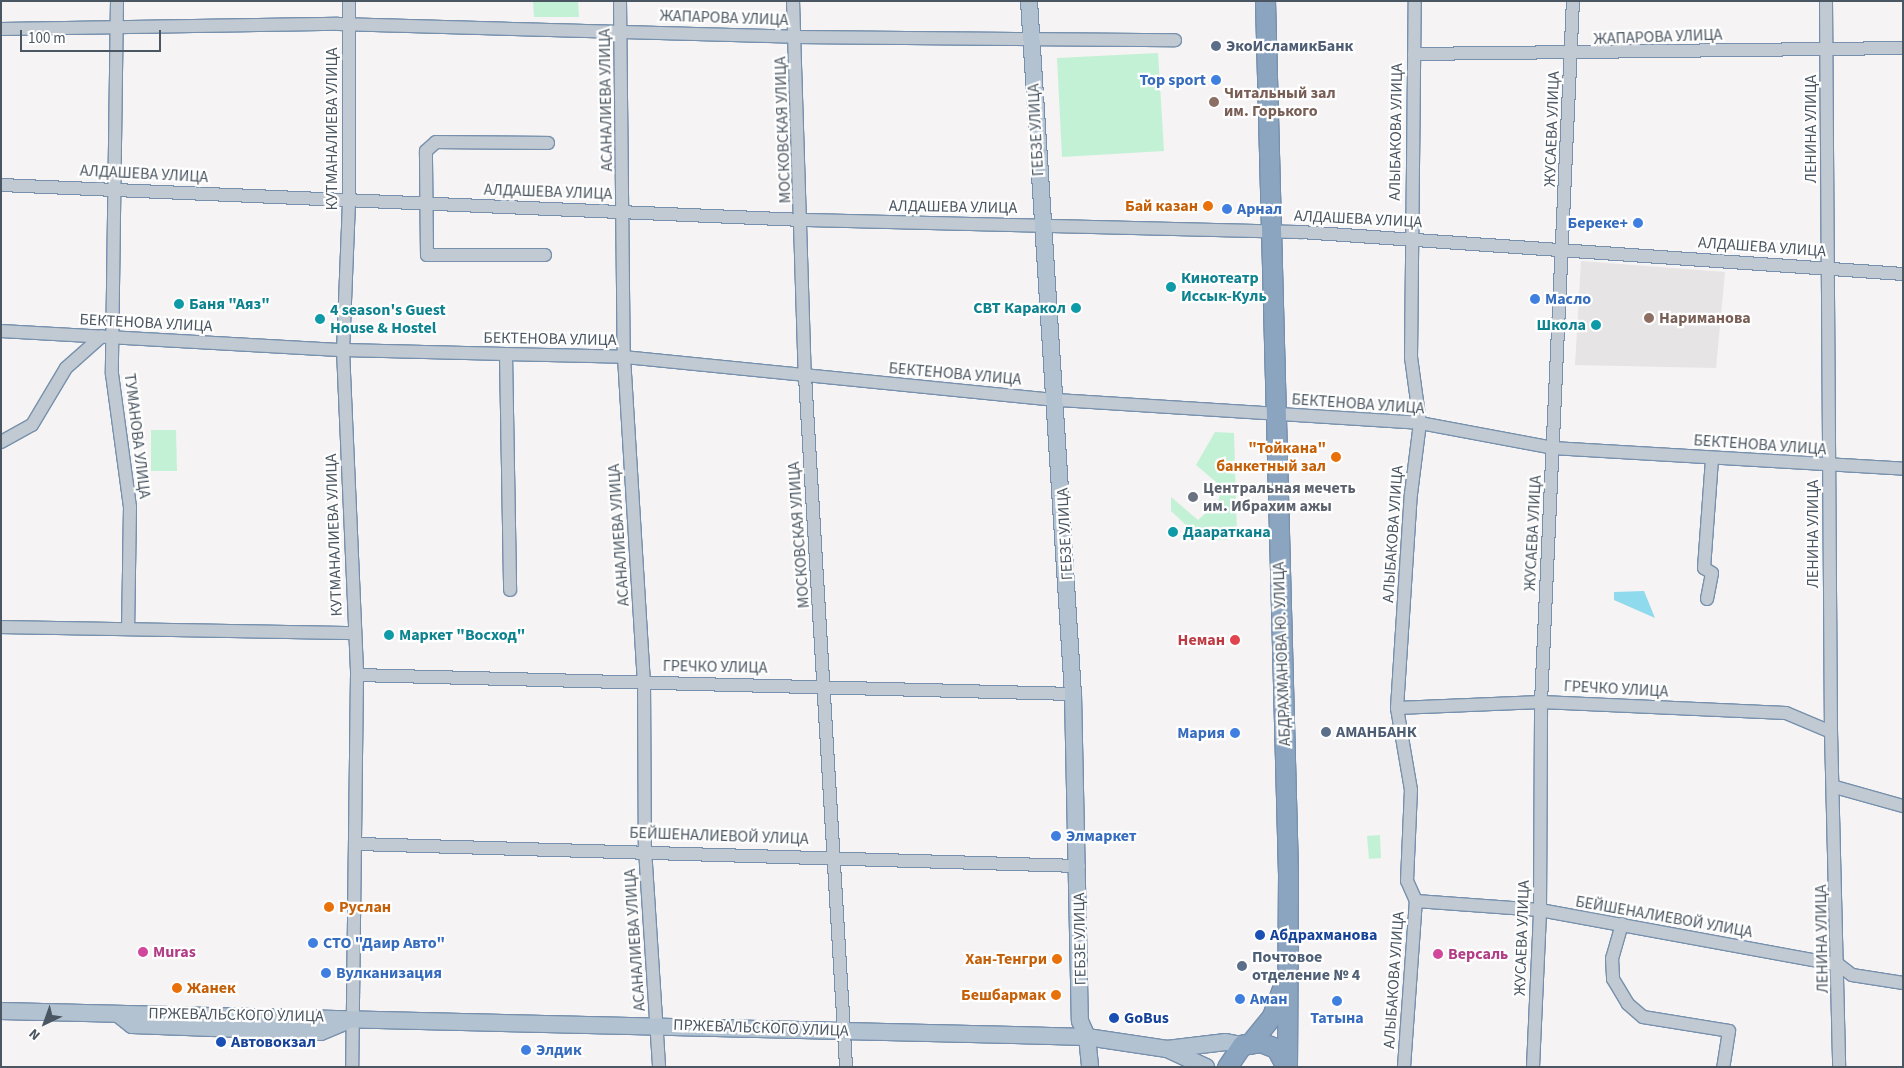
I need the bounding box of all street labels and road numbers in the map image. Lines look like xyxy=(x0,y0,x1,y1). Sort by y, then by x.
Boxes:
street label: ЖАПАРОВА УЛИЦА xyxy=(659,6,789,30)
street label: ЖАПАРОВА УЛИЦА xyxy=(1593,25,1723,49)
street label: АСАНАЛИЕВА УЛИЦА xyxy=(595,28,617,172)
street label: КУТМАНАЛИЕВА УЛИЦА xyxy=(322,48,342,210)
street label: МОСКОВСКАЯ УЛИЦА xyxy=(771,56,795,204)
street label: АЛЫБАКОВА УЛИЦА xyxy=(1385,63,1407,201)
street label: ЖУСАЕВА УЛИЦА xyxy=(1540,71,1564,187)
street label: ЛЕНИНА УЛИЦА xyxy=(1801,75,1821,183)
street label: ГЕБЗЕ УЛИЦА xyxy=(1024,83,1048,177)
street label: АЛДАШЕВА УЛИЦА xyxy=(79,161,209,187)
street label: АЛДАШЕВА УЛИЦА xyxy=(484,180,612,204)
street label: АЛДАШЕВА УЛИЦА xyxy=(889,196,1017,218)
street label: АЛДАШЕВА УЛИЦА xyxy=(1293,206,1423,232)
street label: АЛДАШЕВА УЛИЦА xyxy=(1697,233,1827,261)
street label: БЕКТЕНОВА УЛИЦА xyxy=(79,310,213,336)
street label: БЕКТЕНОВА УЛИЦА xyxy=(483,328,617,350)
street label: БЕКТЕНОВА УЛИЦА xyxy=(888,359,1022,389)
street label: ТУМАНОВА УЛИЦА xyxy=(120,372,154,500)
street label: БЕКТЕНОВА УЛИЦА xyxy=(1291,390,1425,418)
street label: БЕКТЕНОВА УЛИЦА xyxy=(1693,431,1827,459)
street label: КУТМАНАЛИЕВА УЛИЦА xyxy=(322,453,346,617)
street label: МОСКОВСКАЯ УЛИЦА xyxy=(784,461,814,609)
street label: АСАНАЛИЕВА УЛИЦА xyxy=(604,463,634,607)
street label: АЛЫБАКОВА УЛИЦА xyxy=(1379,465,1407,603)
street label: ЖУСАЕВА УЛИЦА xyxy=(1520,475,1546,591)
street label: ЛЕНИНА УЛИЦА xyxy=(1803,480,1823,588)
street label: ГЕБЗЕ УЛИЦА xyxy=(1053,487,1077,581)
street label: АБДРАХМАНОВА Ю. УЛИЦА xyxy=(1269,561,1295,747)
street label: ГРЕЧКО УЛИЦА xyxy=(663,656,767,678)
street label: ГРЕЧКО УЛИЦА xyxy=(1563,677,1669,701)
street label: БЕЙШЕНАЛИЕВОЙ УЛИЦА xyxy=(629,823,809,849)
street label: АСАНАЛИЕВА УЛИЦА xyxy=(620,868,650,1012)
street label: ЖУСАЕВА УЛИЦА xyxy=(1510,880,1534,996)
street label: ЛЕНИНА УЛИЦА xyxy=(1811,885,1833,993)
street label: БЕЙШЕНАЛИЕВОЙ УЛИЦА xyxy=(1574,892,1754,942)
street label: ГЕБЗЕ УЛИЦА xyxy=(1070,893,1090,985)
street label: АЛЫБАКОВА УЛИЦА xyxy=(1380,911,1408,1049)
street label: ПРЖЕВАЛЬСКОГО УЛИЦА xyxy=(148,1004,324,1026)
street label: ПРЖЕВАЛЬСКОГО УЛИЦА xyxy=(673,1015,849,1041)

